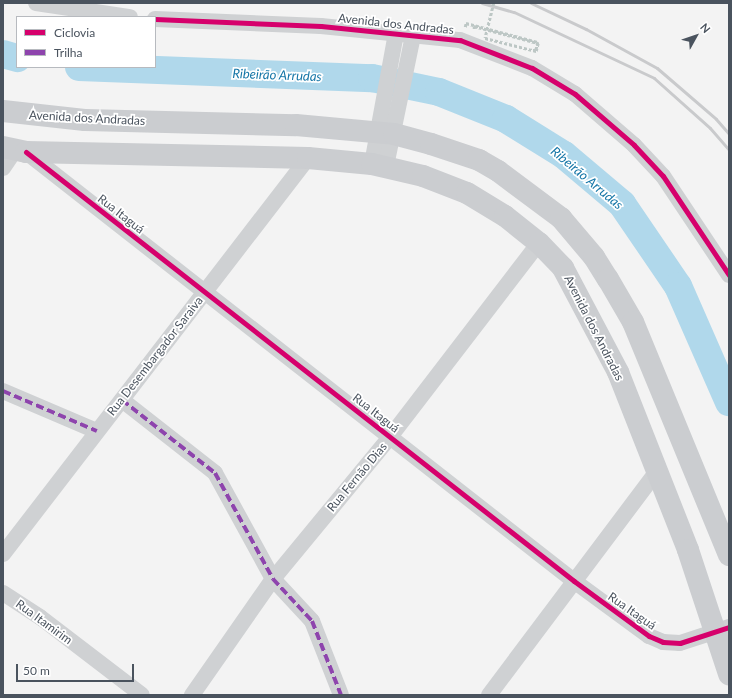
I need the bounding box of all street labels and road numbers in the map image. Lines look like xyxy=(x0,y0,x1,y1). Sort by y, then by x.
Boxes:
street label: Avenida dos Andradas xyxy=(337,11,455,37)
street label: Avenida dos Andradas xyxy=(28,108,146,128)
street label: Rua Itaguá xyxy=(95,191,147,237)
street label: Avenida dos Andradas xyxy=(561,273,627,383)
street label: Rua Desembargador Saraiva xyxy=(104,293,206,419)
street label: Rua Itaguá xyxy=(350,390,402,436)
street label: Rua Fernão Dias xyxy=(324,440,390,514)
street label: Rua Itaguá xyxy=(605,589,659,633)
street label: Rua Itamirim xyxy=(13,597,75,647)

